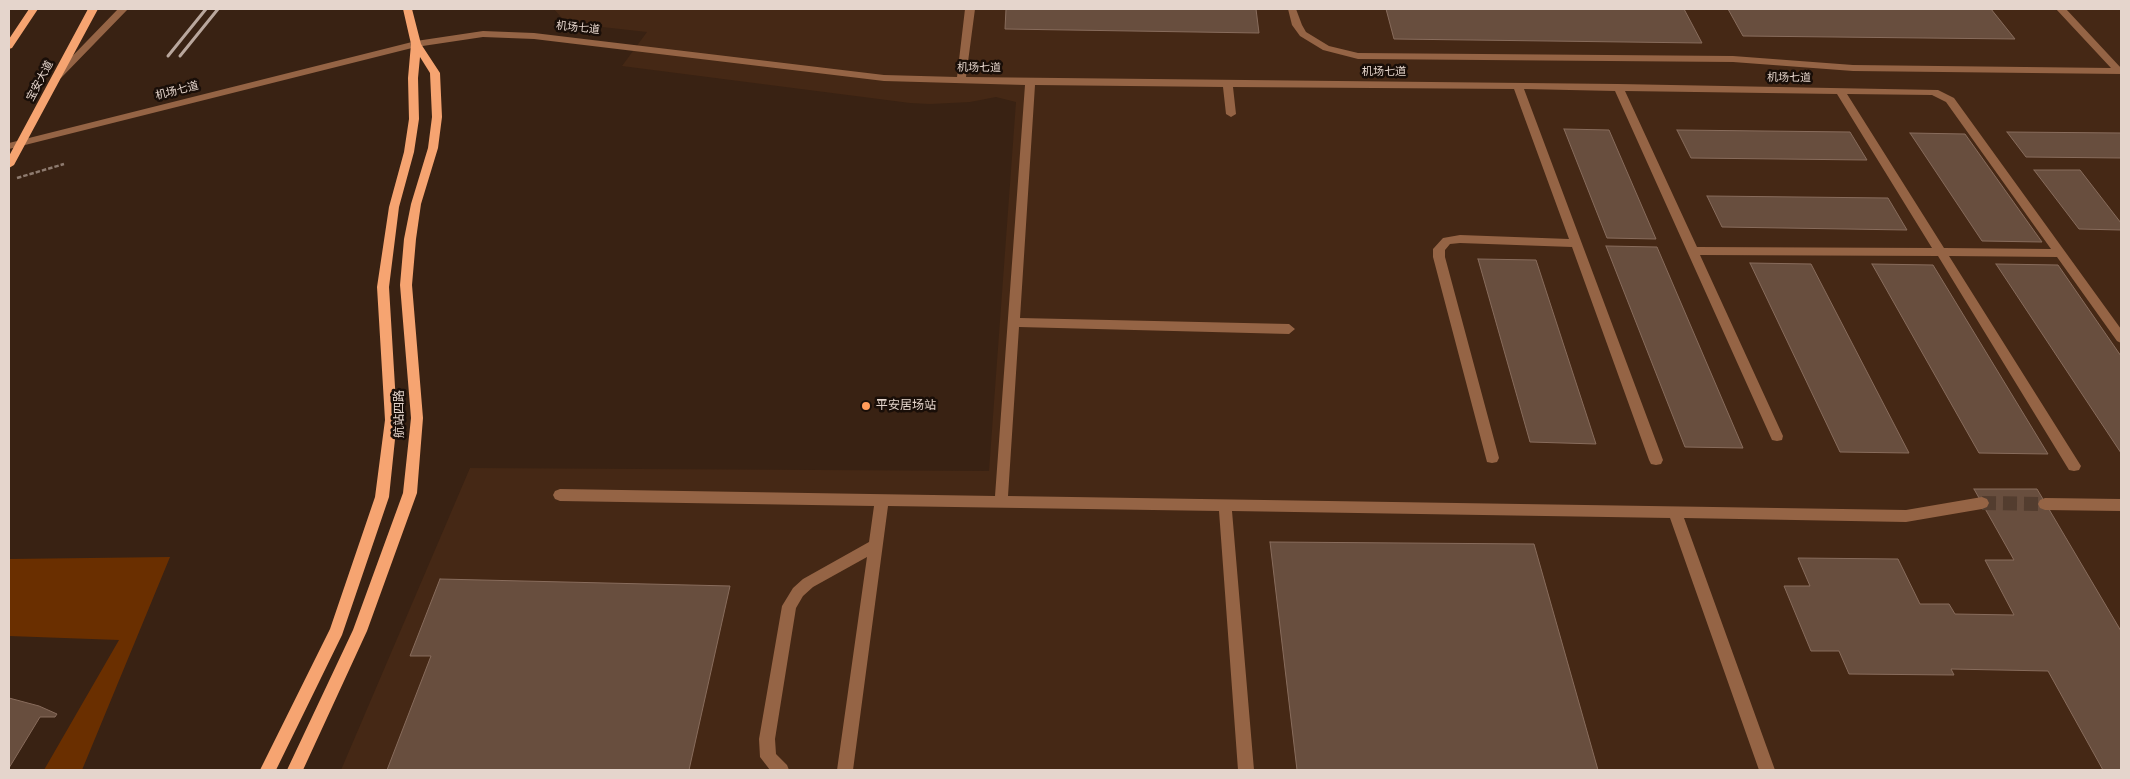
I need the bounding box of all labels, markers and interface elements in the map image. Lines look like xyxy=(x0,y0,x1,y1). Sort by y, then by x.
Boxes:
street label: 机场七道 xyxy=(555,19,601,37)
street label: 宝安大道 xyxy=(24,58,56,104)
street label: 机场七道 xyxy=(957,61,1001,75)
street label: 机场七道 xyxy=(1362,65,1406,79)
street label: 机场七道 xyxy=(1767,71,1811,85)
street label: 机场七道 xyxy=(154,79,200,103)
street label: 航站四路 xyxy=(393,390,407,438)
place label: 平安居场站 xyxy=(876,399,936,413)
marker: 平安居场站 xyxy=(860,400,872,412)

